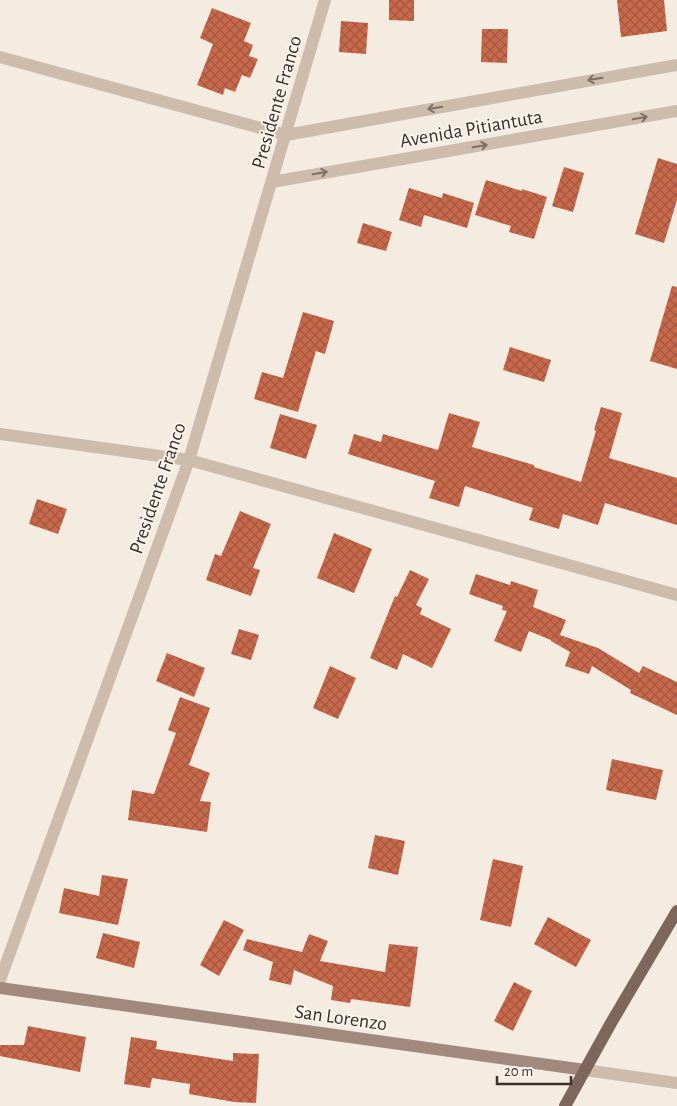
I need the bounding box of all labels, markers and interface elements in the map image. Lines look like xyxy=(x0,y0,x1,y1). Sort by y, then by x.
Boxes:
street label: Presidente Franco xyxy=(248,33,306,171)
one-way arrow xyxy=(587,75,603,85)
one-way arrow xyxy=(427,104,443,114)
street label: Avenida Pitiantuta xyxy=(398,107,544,151)
one-way arrow xyxy=(632,112,648,122)
one-way arrow xyxy=(472,140,488,150)
one-way arrow xyxy=(312,168,328,178)
street label: Presidente Franco xyxy=(126,420,190,557)
street label: San Lorenzo xyxy=(293,1002,388,1034)
scale bar xyxy=(497,1054,571,1086)
text: 20 m xyxy=(504,1064,533,1079)

